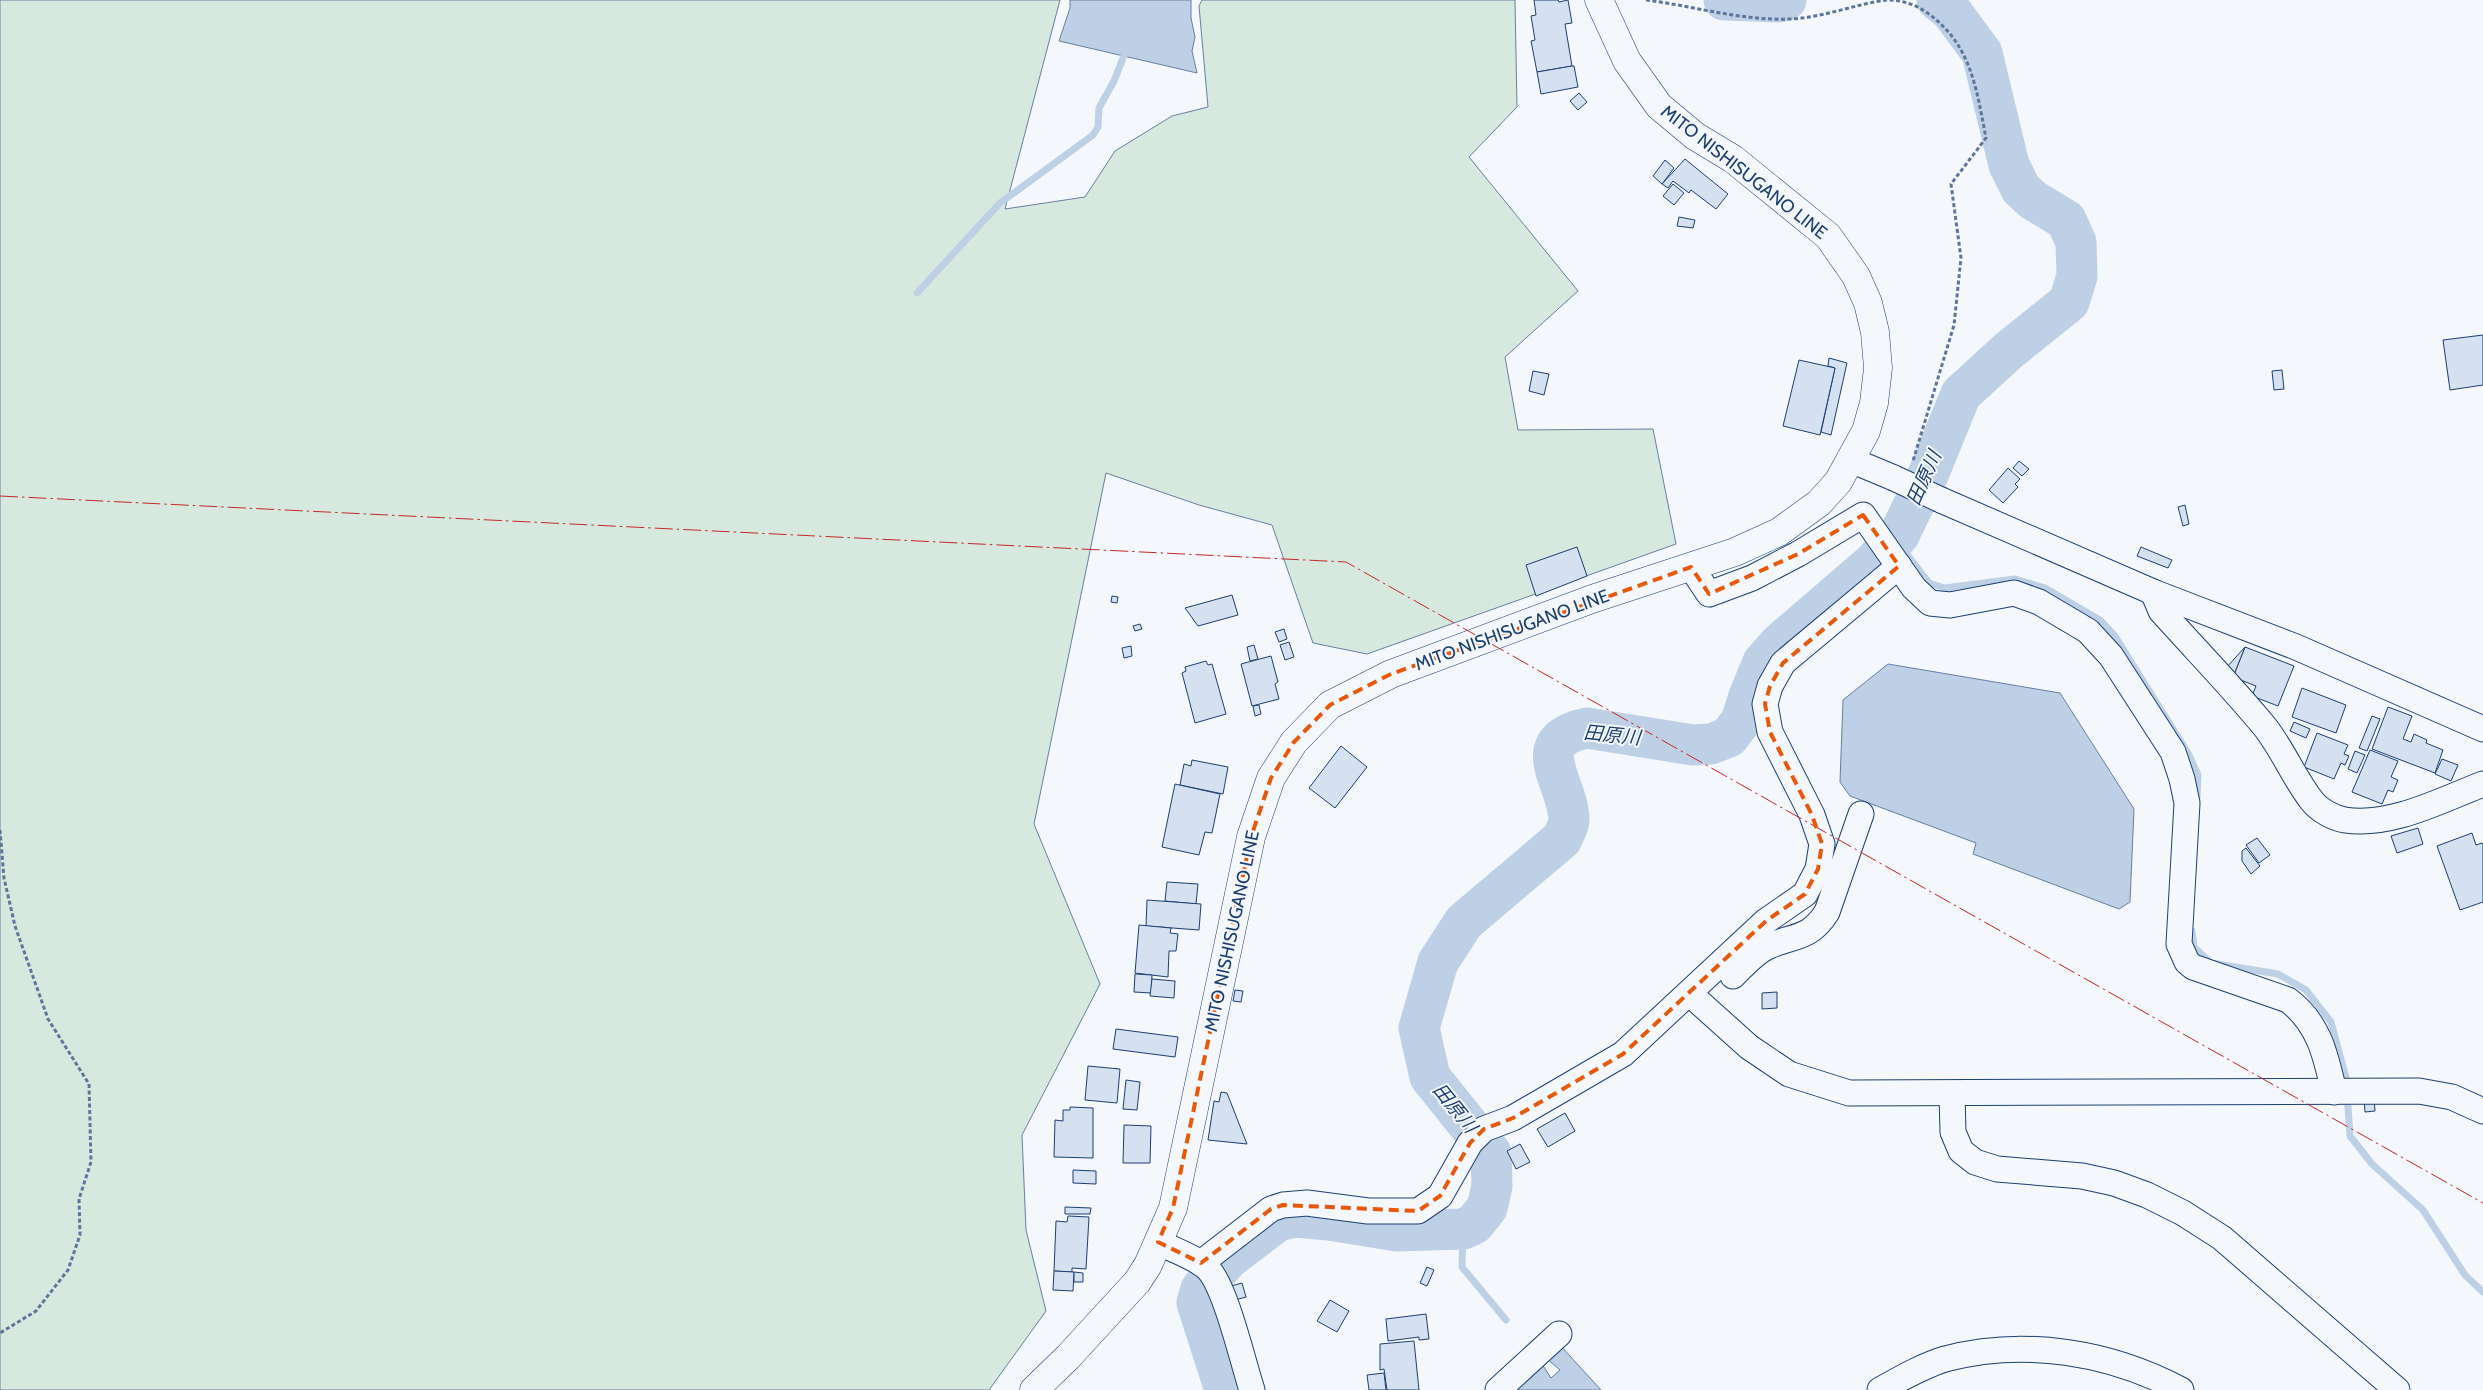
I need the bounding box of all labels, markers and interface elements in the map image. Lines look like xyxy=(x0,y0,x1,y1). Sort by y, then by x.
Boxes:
street label: MITO NISHISUGANO LINE xyxy=(1657,100,1831,244)
water label: 田原川 xyxy=(1902,445,1947,509)
street label: MITO NISHISUGANO LINE xyxy=(1412,585,1612,675)
water label: 田原川 xyxy=(1582,721,1644,750)
street label: MITO NISHISUGANO LINE xyxy=(1200,829,1264,1033)
water label: 田原川 xyxy=(1428,1079,1483,1139)

